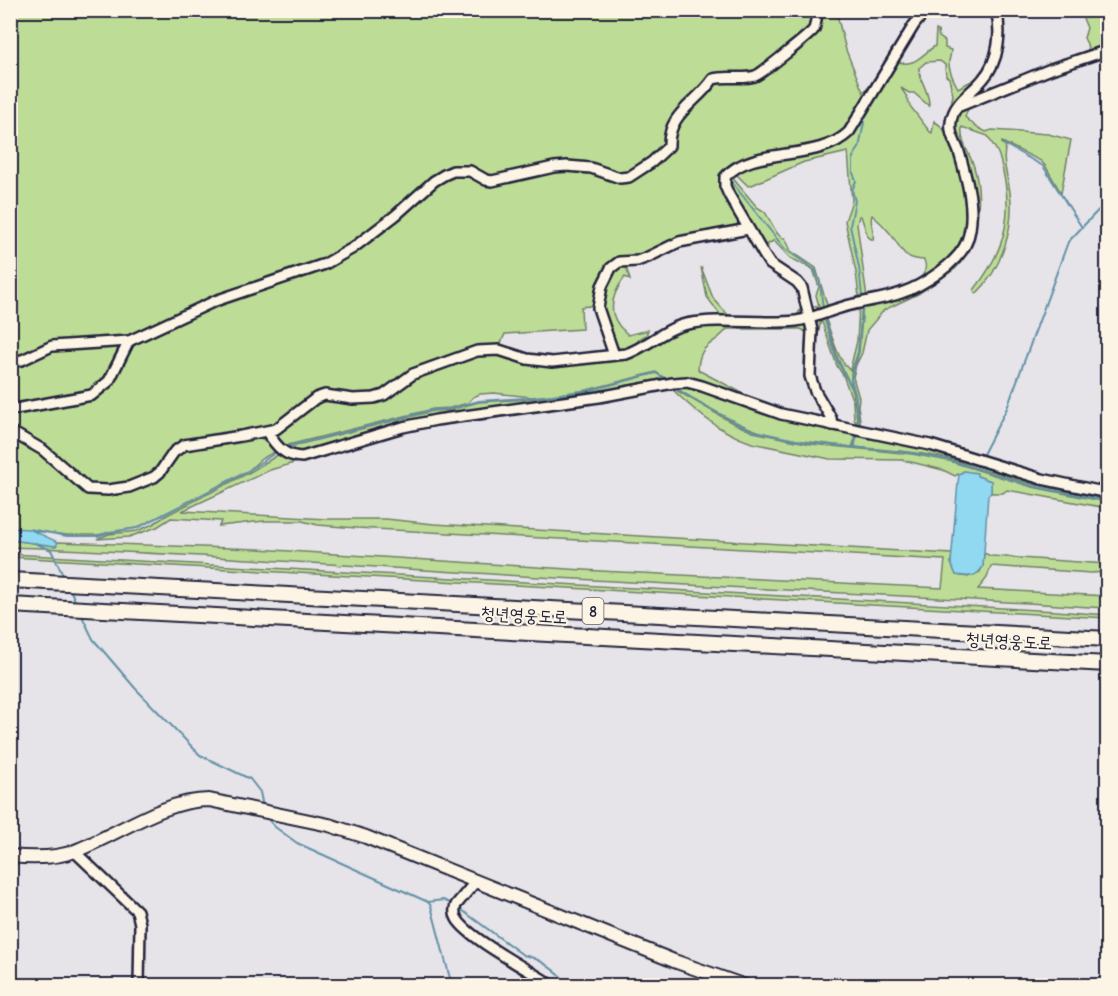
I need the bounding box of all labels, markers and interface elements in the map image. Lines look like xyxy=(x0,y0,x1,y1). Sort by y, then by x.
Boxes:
road number: 8 xyxy=(582,598,604,624)
street label: 청년영웅도로 xyxy=(480,603,568,628)
street label: 청년영웅도로 xyxy=(965,629,1053,654)

